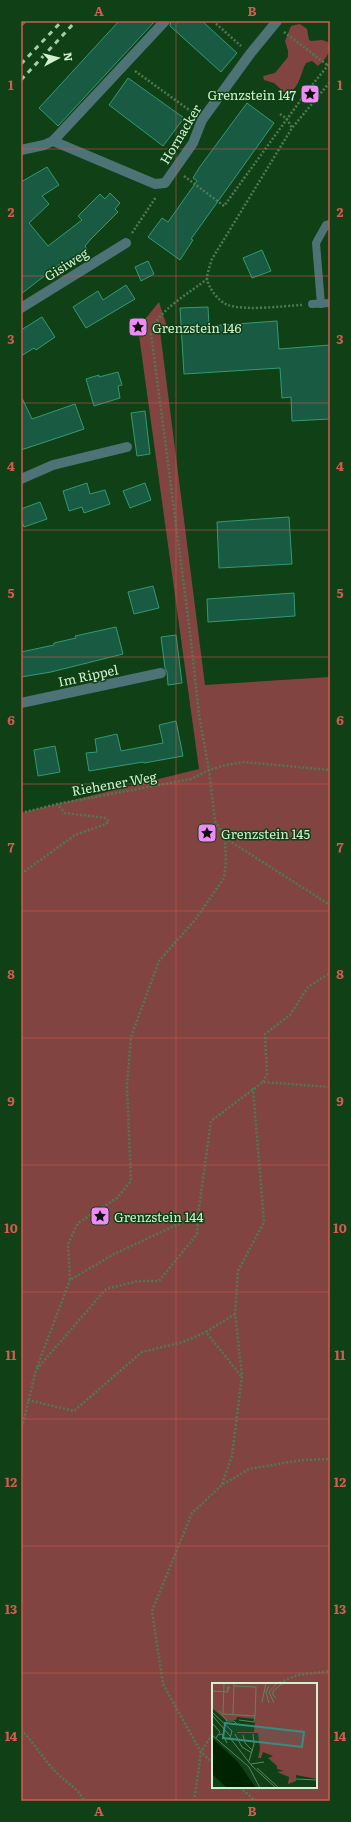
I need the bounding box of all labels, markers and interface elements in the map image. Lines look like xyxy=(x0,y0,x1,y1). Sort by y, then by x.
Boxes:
text: A xyxy=(94,1,104,20)
text: B xyxy=(248,1,257,20)
north arrow xyxy=(38,38,78,78)
text: N xyxy=(60,51,77,62)
text: 1 xyxy=(8,75,14,94)
text: 1 xyxy=(337,75,343,94)
place icon: Grenzstein 147 xyxy=(299,83,321,105)
place label: Grenzstein 147 xyxy=(207,85,296,104)
street label: Hornacker xyxy=(155,100,206,168)
text: 2 xyxy=(8,202,15,221)
text: 2 xyxy=(337,202,344,221)
street label: Gisiweg xyxy=(40,243,92,285)
place icon: Grenzstein 146 xyxy=(127,316,149,338)
place label: Grenzstein 146 xyxy=(152,318,241,337)
text: 3 xyxy=(7,329,15,348)
text: 3 xyxy=(336,329,344,348)
text: 4 xyxy=(7,456,15,475)
text: 4 xyxy=(336,456,344,475)
text: 5 xyxy=(7,583,15,602)
text: 5 xyxy=(336,583,344,602)
street label: Im Rippel xyxy=(56,659,120,691)
text: 6 xyxy=(7,710,15,729)
text: 6 xyxy=(336,710,344,729)
street label: Riehener Weg xyxy=(70,766,159,800)
place icon: Grenzstein 145 xyxy=(196,822,218,844)
place label: Grenzstein 145 xyxy=(221,824,310,843)
text: 7 xyxy=(7,837,15,856)
text: 7 xyxy=(336,837,344,856)
text: 8 xyxy=(7,964,15,983)
text: 8 xyxy=(336,964,344,983)
text: 9 xyxy=(7,1091,15,1110)
text: 9 xyxy=(336,1091,344,1110)
place icon: Grenzstein 144 xyxy=(89,1205,111,1227)
place label: Grenzstein 144 xyxy=(114,1207,204,1226)
text: 10 xyxy=(4,1218,18,1237)
text: 10 xyxy=(333,1218,347,1237)
text: 11 xyxy=(6,1345,17,1364)
text: 11 xyxy=(335,1345,346,1364)
text: 12 xyxy=(5,1472,17,1491)
text: 12 xyxy=(334,1472,346,1491)
text: 13 xyxy=(5,1599,17,1618)
text: 13 xyxy=(334,1599,346,1618)
inset map xyxy=(212,1683,317,1788)
text: 14 xyxy=(5,1726,18,1745)
text: 14 xyxy=(334,1726,347,1745)
text: A xyxy=(94,1801,104,1820)
text: B xyxy=(248,1801,257,1820)

